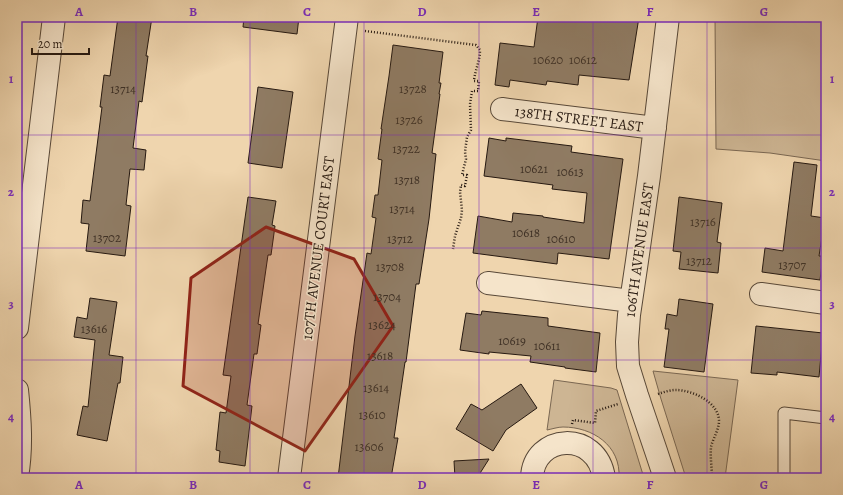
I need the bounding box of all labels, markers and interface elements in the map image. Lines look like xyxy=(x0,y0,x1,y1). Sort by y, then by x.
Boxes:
text: A xyxy=(74,3,84,20)
text: B xyxy=(189,3,197,20)
text: C xyxy=(303,3,311,20)
text: D xyxy=(417,3,427,20)
text: E xyxy=(532,3,540,20)
text: F xyxy=(647,3,654,20)
text: G xyxy=(760,3,768,20)
scale bar xyxy=(32,30,89,56)
text: 20 m xyxy=(38,36,62,52)
house number: 10620 xyxy=(533,51,563,68)
house number: 10612 xyxy=(569,51,597,68)
text: 1 xyxy=(9,70,14,87)
text: 1 xyxy=(830,70,835,87)
house number: 13714 xyxy=(110,80,136,97)
house number: 13728 xyxy=(399,80,427,97)
street label: 138TH STREET EAST xyxy=(514,101,645,137)
house number: 13726 xyxy=(395,111,423,128)
house number: 13722 xyxy=(392,140,420,157)
street label: 107TH AVENUE COURT EAST xyxy=(297,154,339,341)
house number: 10621 xyxy=(520,160,549,177)
house number: 10613 xyxy=(556,163,584,180)
house number: 13718 xyxy=(394,171,420,188)
street label: 106TH AVENUE EAST xyxy=(620,181,658,318)
text: 2 xyxy=(8,183,15,200)
text: 2 xyxy=(829,183,836,200)
house number: 13714 xyxy=(389,200,415,217)
house number: 13716 xyxy=(690,213,716,230)
house number: 10618 xyxy=(512,224,540,241)
house number: 13702 xyxy=(93,229,121,246)
house number: 13712 xyxy=(387,230,413,247)
house number: 10610 xyxy=(547,230,575,247)
house number: 13712 xyxy=(686,252,712,269)
house number: 13707 xyxy=(778,256,806,273)
house number: 13708 xyxy=(376,258,404,275)
house number: 13704 xyxy=(373,288,401,305)
text: 3 xyxy=(8,295,14,312)
text: 3 xyxy=(829,295,835,312)
house number: 13624 xyxy=(368,316,396,333)
house number: 13616 xyxy=(81,320,107,337)
house number: 10619 xyxy=(498,332,526,349)
house number: 10611 xyxy=(534,337,561,354)
house number: 13618 xyxy=(367,347,393,364)
house number: 13614 xyxy=(363,379,389,396)
house number: 13610 xyxy=(358,406,386,423)
text: 4 xyxy=(8,408,14,425)
text: 4 xyxy=(829,408,835,425)
house number: 13606 xyxy=(355,438,383,455)
text: A xyxy=(74,476,84,493)
text: B xyxy=(189,476,197,493)
text: C xyxy=(303,476,311,493)
text: D xyxy=(417,476,427,493)
text: E xyxy=(532,476,540,493)
text: F xyxy=(647,476,654,493)
text: G xyxy=(760,476,768,493)

